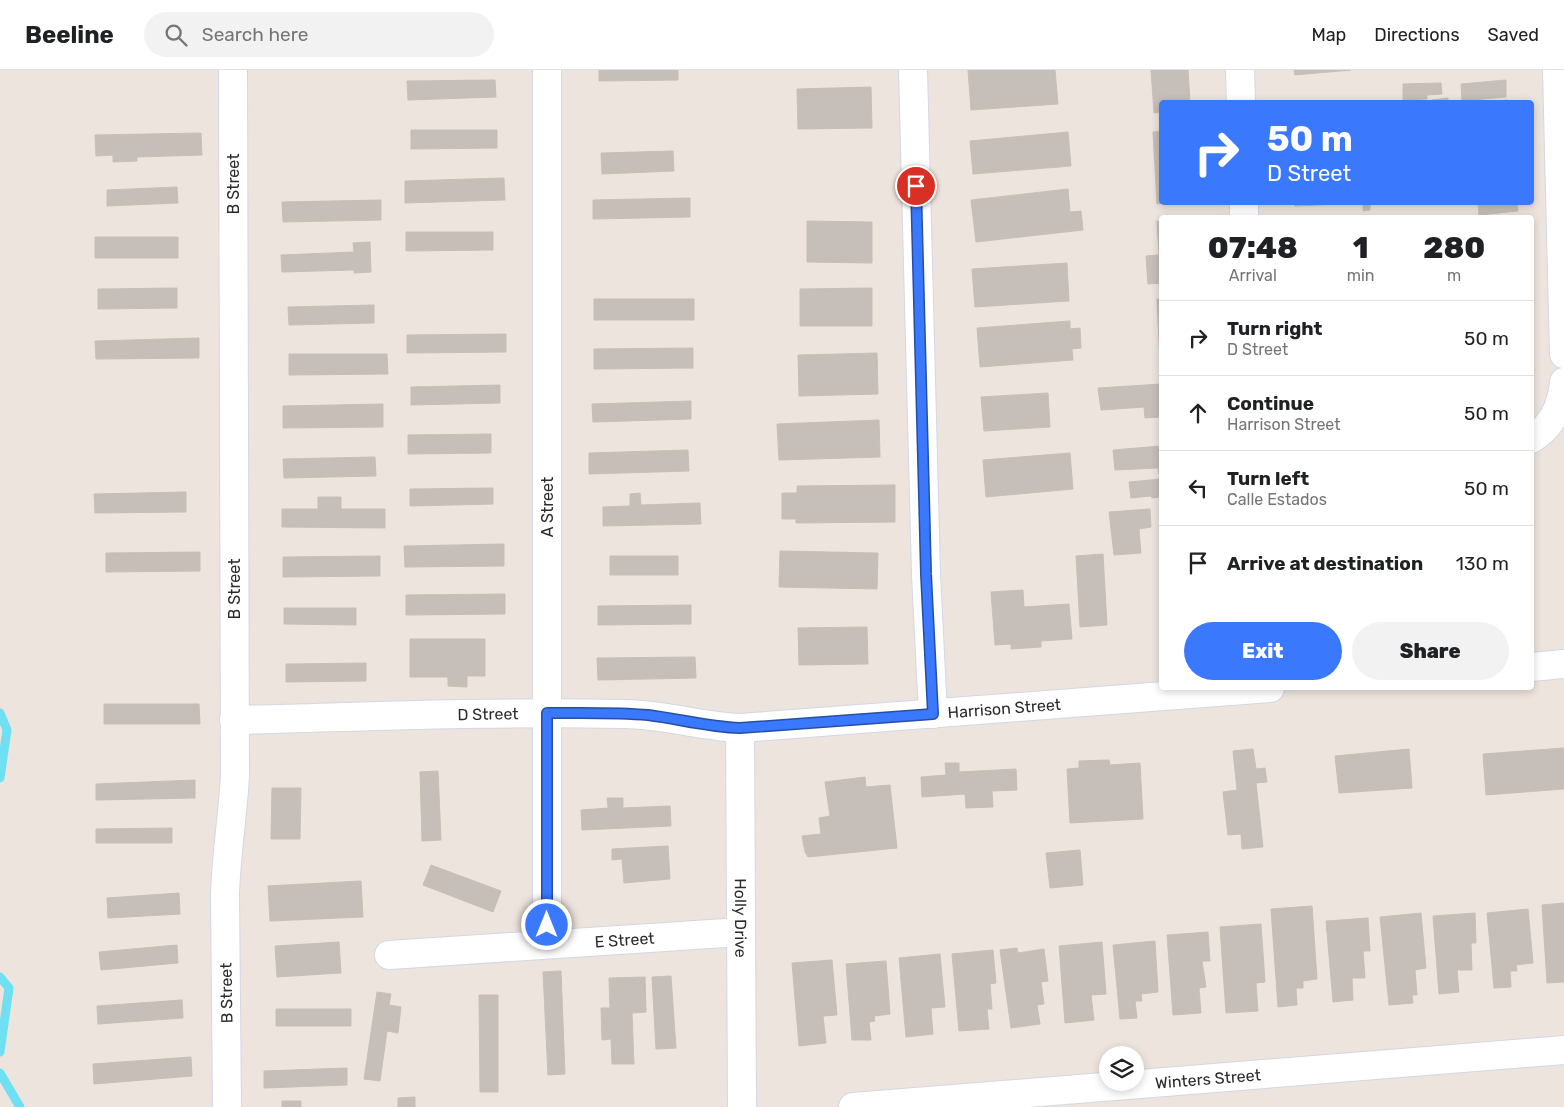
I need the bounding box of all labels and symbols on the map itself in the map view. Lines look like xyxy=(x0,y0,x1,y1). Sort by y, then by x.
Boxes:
street label: B Street xyxy=(224,154,243,214)
pin xyxy=(895,165,937,207)
street label: A Street xyxy=(538,477,557,537)
street label: B Street xyxy=(225,559,244,619)
street label: Harrison Street xyxy=(947,695,1062,722)
street label: D Street xyxy=(457,704,519,724)
street label: Holly Drive xyxy=(731,878,750,958)
position arrow xyxy=(520,898,572,950)
street label: E Street xyxy=(594,929,655,952)
street label: B Street xyxy=(216,962,237,1024)
street label: Winters Street xyxy=(1154,1065,1262,1093)

